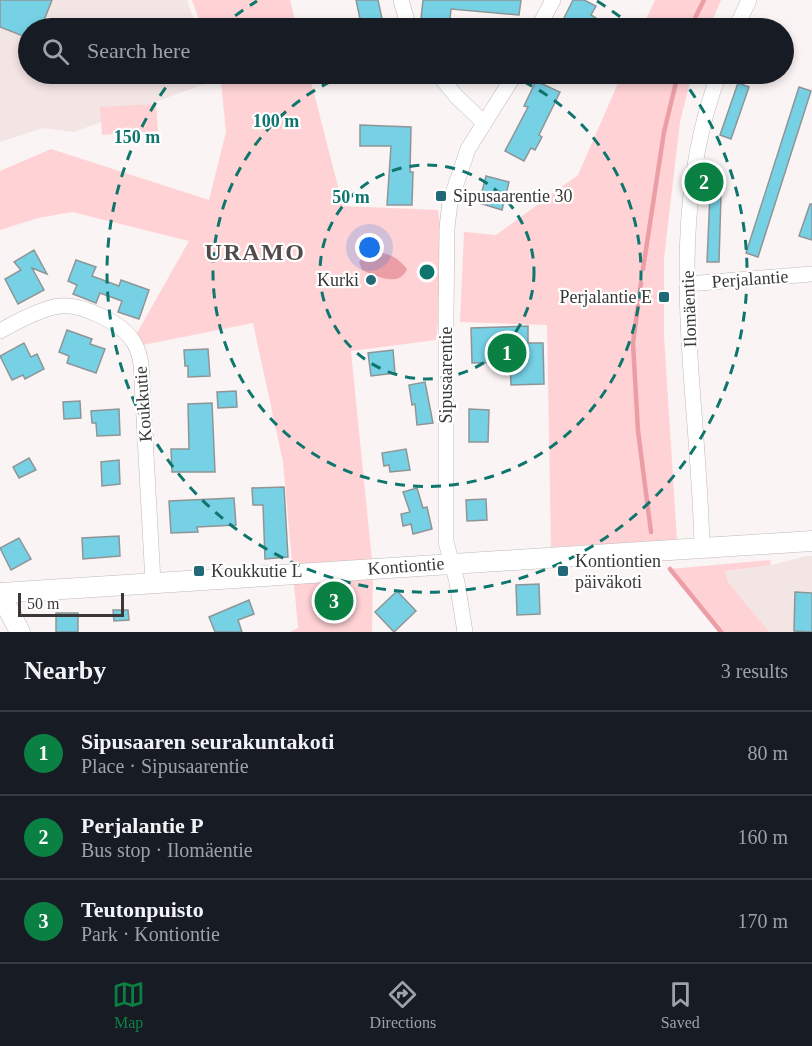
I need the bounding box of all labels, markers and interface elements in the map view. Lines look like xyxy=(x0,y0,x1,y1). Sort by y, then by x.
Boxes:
search box xyxy=(18,18,794,84)
icon: search xyxy=(39,35,72,68)
text: Search here xyxy=(87,38,190,63)
text: 100 m xyxy=(253,111,299,131)
text: 150 m xyxy=(114,127,160,147)
pin: 2 xyxy=(684,160,724,204)
place label: Sipusaarentie 30 xyxy=(453,186,572,206)
text: 50 m xyxy=(332,187,370,207)
marker: Sipusaarentie 30 xyxy=(434,189,448,203)
your location xyxy=(355,233,384,262)
district label: URAMO xyxy=(205,239,305,265)
centre of rings xyxy=(417,262,437,282)
street label: Perjalantie xyxy=(711,266,789,292)
place label: Kurki xyxy=(317,270,359,290)
street label: Ilomäentie xyxy=(678,270,700,348)
marker: Kurki xyxy=(364,273,378,287)
place label: Perjalantie E xyxy=(560,287,652,307)
marker: Perjalantie E xyxy=(657,290,671,304)
street label: Sipusaarentie xyxy=(436,327,456,423)
pin: 1 xyxy=(488,330,526,376)
street label: Koukkutie xyxy=(130,365,156,443)
place label: Kontiontien päiväkoti xyxy=(575,551,661,592)
street label: Kontiontie xyxy=(367,553,445,579)
place label: Koukkutie L xyxy=(211,561,303,581)
marker: Koukkutie L xyxy=(192,564,206,578)
marker: Kontiontien päiväkoti xyxy=(556,564,570,578)
pin: 3 xyxy=(314,578,354,624)
scale bar xyxy=(18,590,124,618)
text: 50 m xyxy=(27,595,59,612)
text: Nearby xyxy=(24,656,106,685)
text: 3 results xyxy=(721,660,788,682)
text: Sipusaaren seurakuntakoti xyxy=(81,729,334,754)
text: 1 xyxy=(39,742,49,764)
text: 80 m xyxy=(747,742,788,764)
text: Place · Sipusaarentie xyxy=(81,755,249,777)
text: Perjalantie P xyxy=(81,813,204,838)
text: 2 xyxy=(39,826,49,848)
text: 160 m xyxy=(737,826,788,848)
text: Bus stop · Ilomäentie xyxy=(81,839,253,861)
text: Teutonpuisto xyxy=(81,897,204,922)
text: 3 xyxy=(39,910,49,932)
text: 170 m xyxy=(737,910,788,932)
text: Park · Kontiontie xyxy=(81,923,220,945)
tab: Map xyxy=(112,978,145,1032)
tab: Directions xyxy=(370,978,436,1032)
tab: Saved xyxy=(661,978,700,1032)

